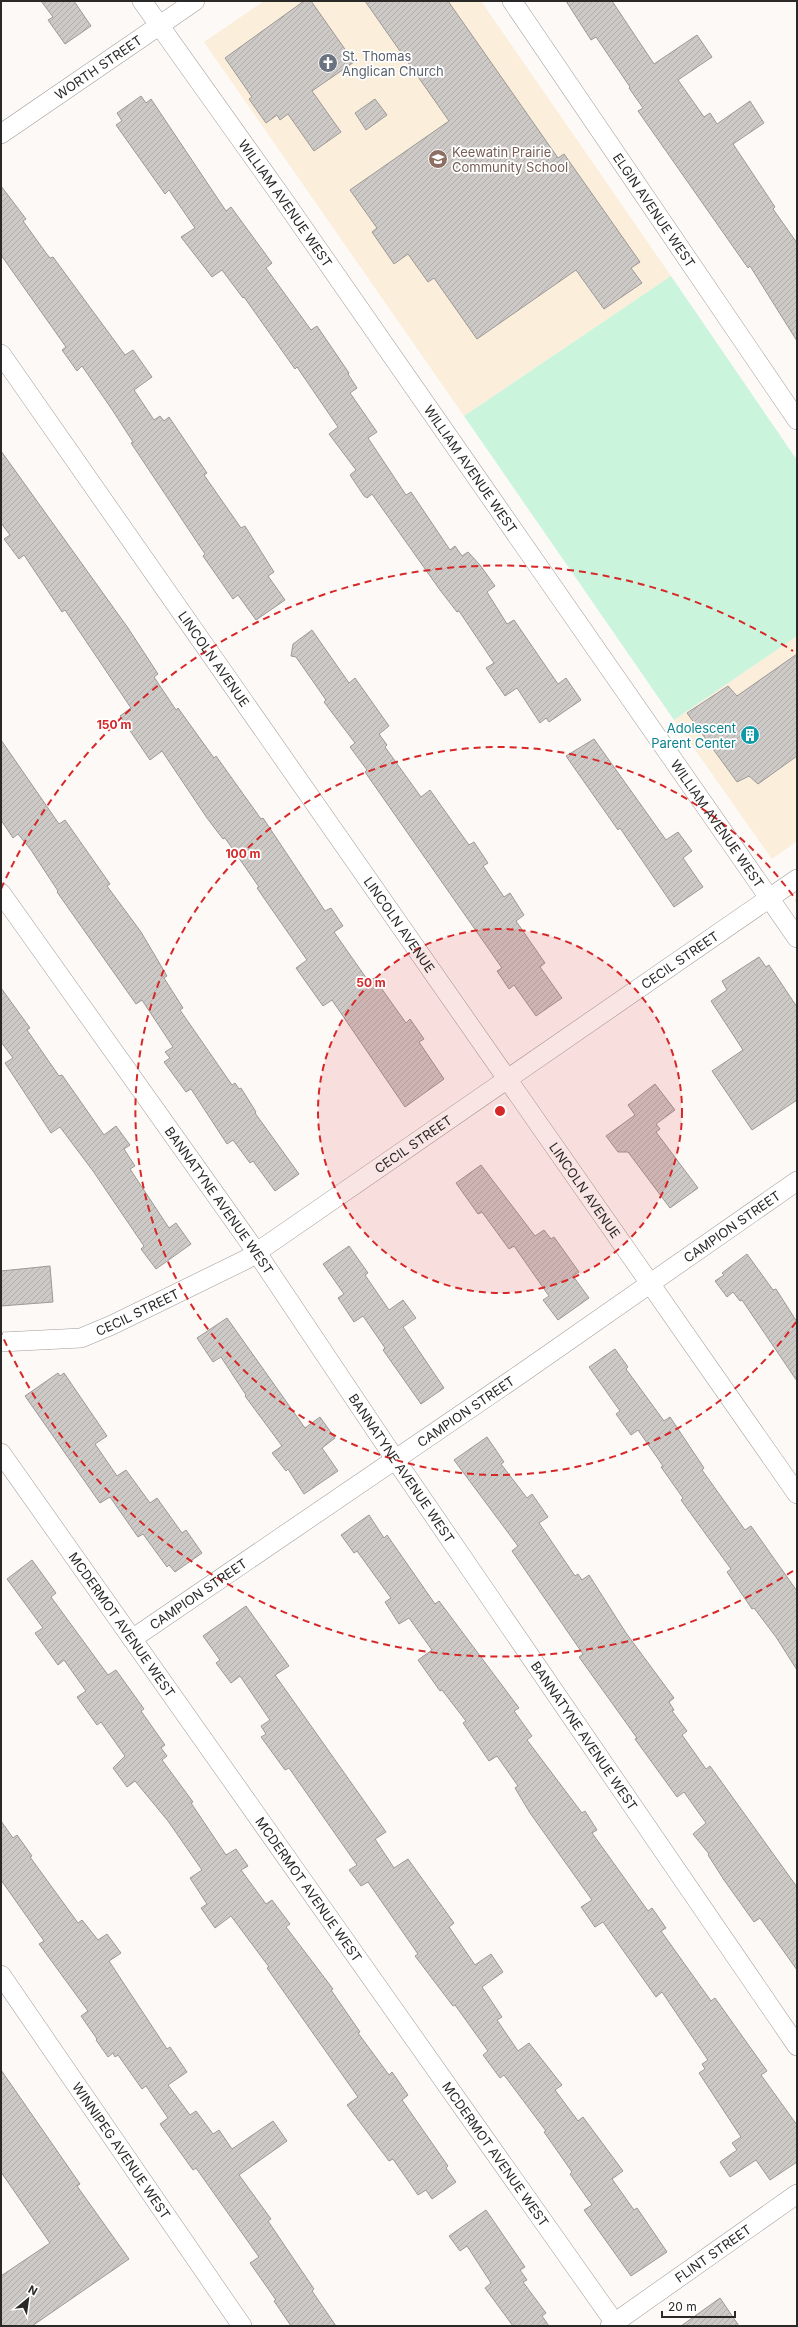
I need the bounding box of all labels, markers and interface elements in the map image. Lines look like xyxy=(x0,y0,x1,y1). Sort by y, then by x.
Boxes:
street label: WORTH STREET xyxy=(52,32,145,103)
place label: St. Thomas Anglican Church xyxy=(342,48,444,79)
church icon: St. Thomas Anglican Church xyxy=(317,52,339,74)
street label: WILLIAM AVENUE WEST xyxy=(235,136,336,270)
place label: Keewatin Prairie Community School xyxy=(452,144,568,175)
school or university icon: Keewatin Prairie Community School xyxy=(427,148,449,170)
street label: ELGIN AVENUE WEST xyxy=(610,150,699,270)
street label: WILLIAM AVENUE WEST xyxy=(421,402,521,536)
street label: LINCOLN AVENUE xyxy=(175,608,253,710)
text: 150 m xyxy=(97,717,131,732)
place label: Adolescent Parent Center xyxy=(651,720,736,751)
building icon: Adolescent Parent Center xyxy=(739,724,761,746)
street label: WILLIAM AVENUE WEST xyxy=(667,757,768,891)
text: 100 m xyxy=(225,846,261,861)
street label: LINCOLN AVENUE xyxy=(361,874,438,976)
street label: CECIL STREET xyxy=(638,928,722,992)
text: 50 m xyxy=(356,975,386,990)
centre of rings xyxy=(493,1104,507,1118)
street label: CECIL STREET xyxy=(371,1112,455,1176)
street label: BANNATYNE AVENUE WEST xyxy=(162,1123,277,1277)
street label: LINCOLN AVENUE xyxy=(546,1139,624,1241)
street label: CAMPION STREET xyxy=(680,1187,783,1266)
street label: CECIL STREET xyxy=(93,1286,182,1339)
street label: CAMPION STREET xyxy=(414,1373,518,1450)
street label: BANNATYNE AVENUE WEST xyxy=(345,1390,458,1546)
street label: MCDERMOT AVENUE WEST xyxy=(66,1549,179,1700)
street label: CAMPION STREET xyxy=(146,1555,250,1633)
street label: BANNATYNE AVENUE WEST xyxy=(528,1658,641,1813)
street label: MCDERMOT AVENUE WEST xyxy=(252,1814,365,1965)
street label: WINNIPEG AVENUE WEST xyxy=(69,2079,174,2222)
street label: MCDERMOT AVENUE WEST xyxy=(439,2079,552,2230)
street label: FLINT STREET xyxy=(672,2221,754,2286)
north arrow xyxy=(8,2279,48,2319)
text: N xyxy=(26,2282,40,2298)
scale bar xyxy=(662,2293,735,2319)
text: 20 m xyxy=(668,2299,697,2314)

